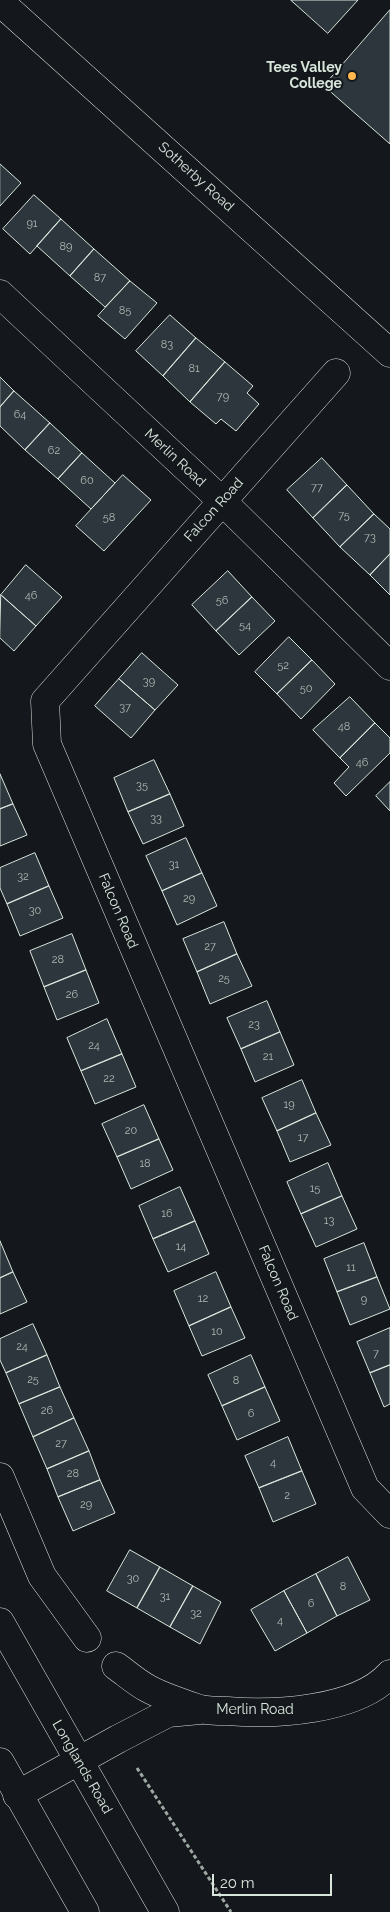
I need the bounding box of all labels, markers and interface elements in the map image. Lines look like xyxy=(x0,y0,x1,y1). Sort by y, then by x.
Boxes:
place label: Tees Valley College xyxy=(266,60,342,92)
marker: Tees Valley College xyxy=(346,70,358,82)
street label: Sotherby Road xyxy=(155,139,237,215)
house number: 91 xyxy=(26,217,38,231)
house number: 89 xyxy=(60,240,72,254)
house number: 87 xyxy=(94,271,106,285)
house number: 85 xyxy=(119,304,131,318)
house number: 83 xyxy=(161,338,173,352)
house number: 81 xyxy=(188,362,200,376)
house number: 79 xyxy=(217,390,229,404)
house number: 64 xyxy=(14,408,26,422)
street label: Merlin Road xyxy=(141,425,209,491)
house number: 62 xyxy=(48,444,60,458)
house number: 60 xyxy=(80,474,94,488)
street label: Falcon Road xyxy=(181,475,247,545)
house number: 77 xyxy=(311,481,323,495)
house number: 75 xyxy=(338,509,350,523)
house number: 58 xyxy=(103,511,115,525)
house number: 73 xyxy=(364,531,376,545)
house number: 46 xyxy=(25,589,37,603)
house number: 56 xyxy=(216,594,228,608)
house number: 54 xyxy=(239,619,251,633)
house number: 52 xyxy=(277,659,289,673)
house number: 39 xyxy=(143,675,155,689)
house number: 50 xyxy=(300,682,312,696)
house number: 37 xyxy=(119,701,131,715)
house number: 48 xyxy=(338,720,350,734)
house number: 46 xyxy=(356,756,368,770)
house number: 35 xyxy=(136,779,148,793)
house number: 33 xyxy=(150,812,162,826)
house number: 31 xyxy=(169,858,179,872)
house number: 32 xyxy=(17,870,29,884)
street label: Falcon Road xyxy=(95,871,141,951)
house number: 29 xyxy=(183,892,195,906)
house number: 30 xyxy=(29,904,41,918)
house number: 27 xyxy=(204,940,216,954)
house number: 28 xyxy=(52,953,64,967)
house number: 25 xyxy=(218,972,230,986)
house number: 26 xyxy=(66,988,78,1002)
house number: 23 xyxy=(248,1018,260,1032)
house number: 24 xyxy=(88,1039,100,1053)
house number: 21 xyxy=(263,1050,273,1064)
house number: 22 xyxy=(103,1072,115,1086)
house number: 19 xyxy=(283,1098,295,1112)
house number: 20 xyxy=(125,1124,137,1138)
house number: 17 xyxy=(298,1131,308,1145)
house number: 18 xyxy=(139,1157,151,1171)
house number: 15 xyxy=(310,1182,320,1196)
house number: 16 xyxy=(161,1207,173,1221)
house number: 13 xyxy=(324,1214,334,1228)
house number: 14 xyxy=(176,1240,186,1254)
street label: Falcon Road xyxy=(255,1243,301,1323)
house number: 11 xyxy=(346,1261,356,1275)
house number: 12 xyxy=(198,1292,208,1306)
house number: 9 xyxy=(361,1293,367,1307)
house number: 10 xyxy=(211,1325,223,1339)
house number: 24 xyxy=(16,1340,28,1354)
house number: 7 xyxy=(373,1347,379,1361)
house number: 25 xyxy=(27,1373,39,1387)
house number: 8 xyxy=(233,1374,239,1388)
house number: 26 xyxy=(41,1404,53,1418)
house number: 6 xyxy=(248,1407,254,1421)
house number: 27 xyxy=(55,1437,67,1451)
house number: 4 xyxy=(270,1456,276,1470)
house number: 28 xyxy=(67,1467,79,1481)
house number: 2 xyxy=(284,1489,290,1503)
house number: 29 xyxy=(80,1498,92,1512)
house number: 30 xyxy=(127,1572,139,1586)
house number: 8 xyxy=(340,1580,346,1594)
house number: 31 xyxy=(160,1590,170,1604)
house number: 6 xyxy=(308,1597,314,1611)
house number: 32 xyxy=(190,1607,202,1621)
house number: 4 xyxy=(277,1614,283,1628)
street label: Merlin Road xyxy=(216,1702,294,1718)
street label: Longlands Road xyxy=(48,1717,116,1817)
scale bar xyxy=(215,1864,335,1896)
text: 20 m xyxy=(220,1874,255,1892)

